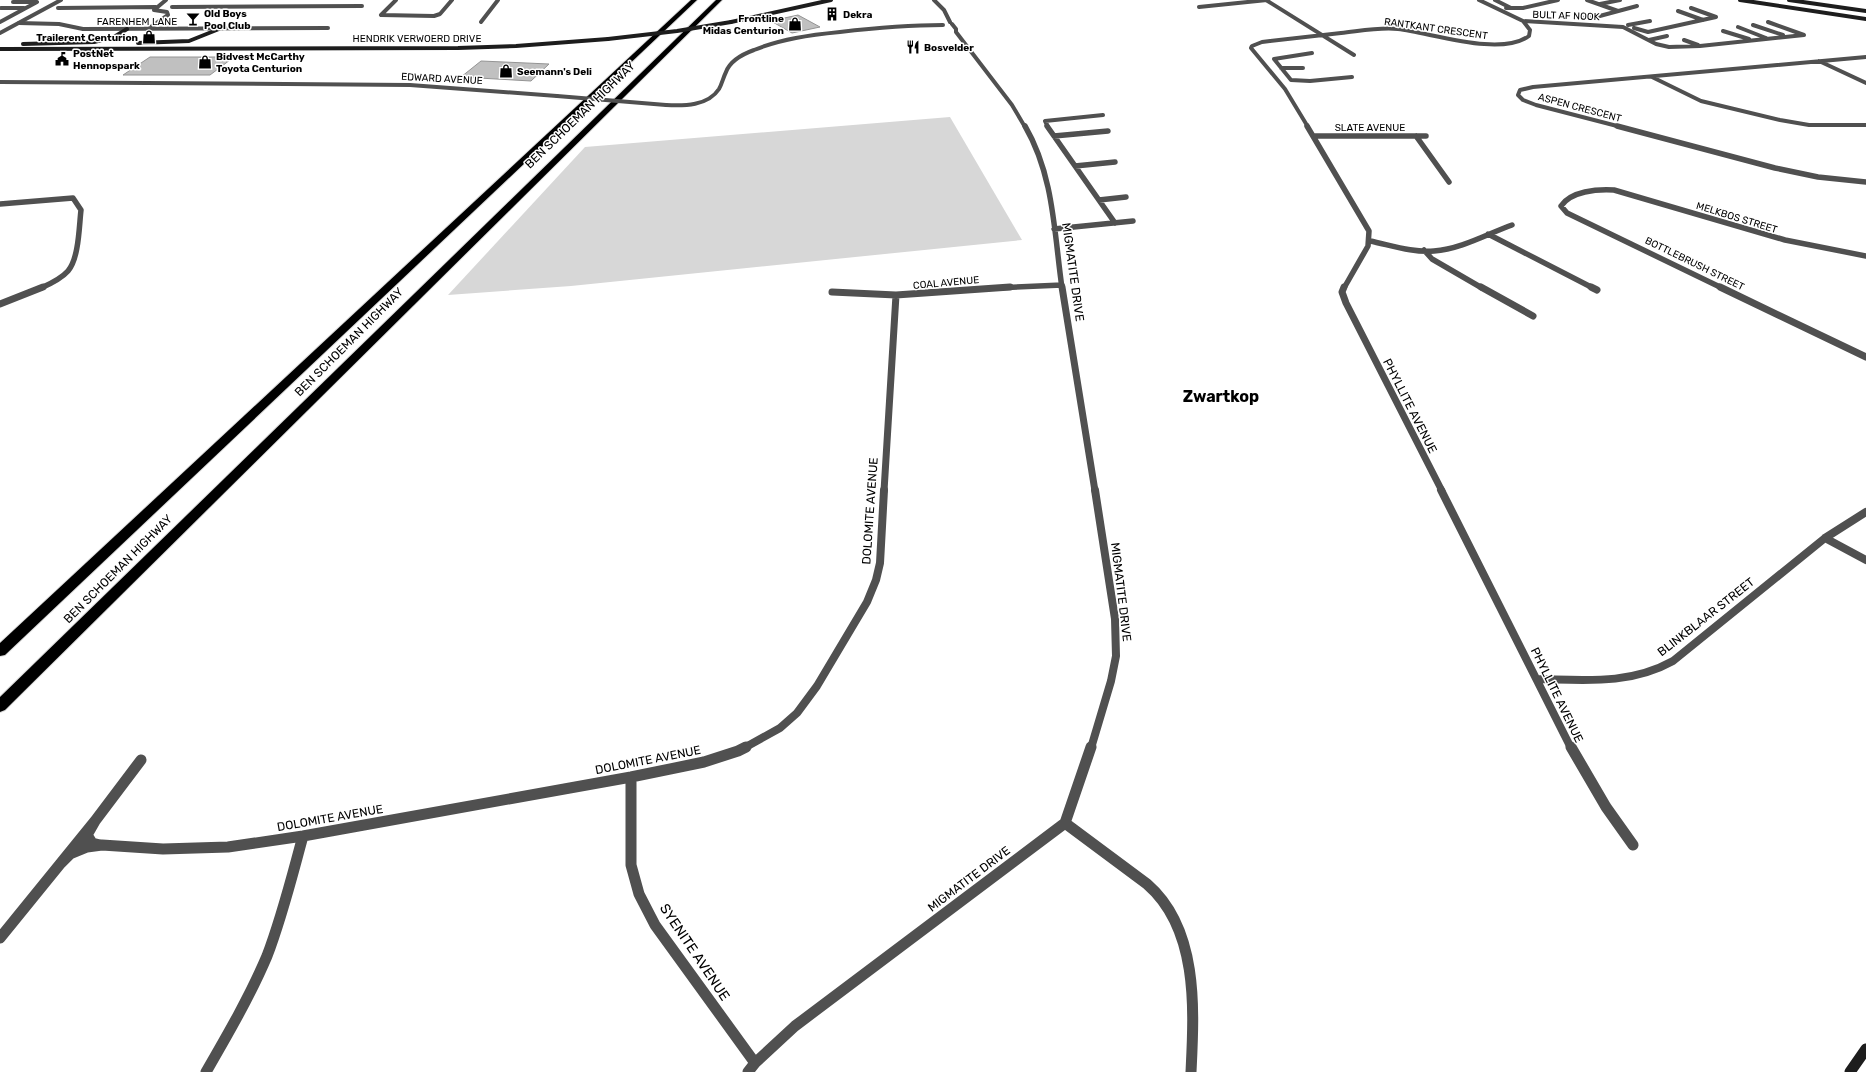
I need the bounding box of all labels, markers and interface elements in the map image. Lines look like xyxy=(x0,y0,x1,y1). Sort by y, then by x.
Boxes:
building icon: Dekra xyxy=(824,6,840,22)
place label: Old Boys Pool Club xyxy=(204,8,251,32)
place label: Dekra xyxy=(843,9,872,21)
street label: BULT AF NOOK xyxy=(1532,9,1600,23)
bar icon: Old Boys Pool Club xyxy=(185,11,201,27)
place label: Frontline Midas Centurion xyxy=(703,13,784,37)
street label: FARENHEM LANE xyxy=(97,16,177,28)
shop icon: Frontline Midas Centurion xyxy=(787,16,803,32)
street label: RANTKANT CRESCENT xyxy=(1383,16,1489,42)
shop icon: Trailerent Centurion xyxy=(141,29,157,45)
place label: Trailerent Centurion xyxy=(36,32,138,44)
street label: HENDRIK VERWOERD DRIVE xyxy=(353,33,481,45)
restaurant icon: Bosvelder xyxy=(905,39,921,55)
place label: Bosvelder xyxy=(924,42,974,54)
place label: PostNet Hennopspark xyxy=(73,48,140,72)
public building icon: PostNet Hennopspark xyxy=(54,51,70,67)
place label: Bidvest McCarthy Toyota Centurion xyxy=(216,51,305,75)
shop icon: Bidvest McCarthy Toyota Centurion xyxy=(197,54,213,70)
street label: BEN SCHOEMAN HIGHWAY xyxy=(522,59,638,171)
shop icon: Seemann's Deli xyxy=(498,63,514,79)
place label: Seemann's Deli xyxy=(517,66,592,78)
street label: EDWARD AVENUE xyxy=(401,71,483,87)
street label: ASPEN CRESCENT xyxy=(1537,91,1623,125)
street label: SLATE AVENUE xyxy=(1335,122,1405,134)
street label: MELKBOS STREET xyxy=(1695,200,1779,236)
street label: MIGMATITE DRIVE xyxy=(1059,222,1087,322)
street label: BOTTLEBRUSH STREET xyxy=(1643,235,1746,293)
street label: COAL AVENUE xyxy=(912,274,980,292)
street label: BEN SCHOEMAN HIGHWAY xyxy=(292,285,406,399)
street label: PHYLLITE AVENUE xyxy=(1380,356,1440,456)
district label: Zwartkop xyxy=(1183,387,1259,406)
street label: DOLOMITE AVENUE xyxy=(859,457,881,565)
street label: BEN SCHOEMAN HIGHWAY xyxy=(61,512,175,626)
street label: MIGMATITE DRIVE xyxy=(1108,542,1134,642)
street label: BLINKBLAAR STREET xyxy=(1655,575,1757,659)
street label: PHYLLITE AVENUE xyxy=(1528,645,1586,745)
street label: DOLOMITE AVENUE xyxy=(594,743,702,777)
street label: DOLOMITE AVENUE xyxy=(276,802,384,834)
street label: MIGMATITE DRIVE xyxy=(925,843,1013,915)
street label: SYENITE AVENUE xyxy=(656,900,733,1004)

